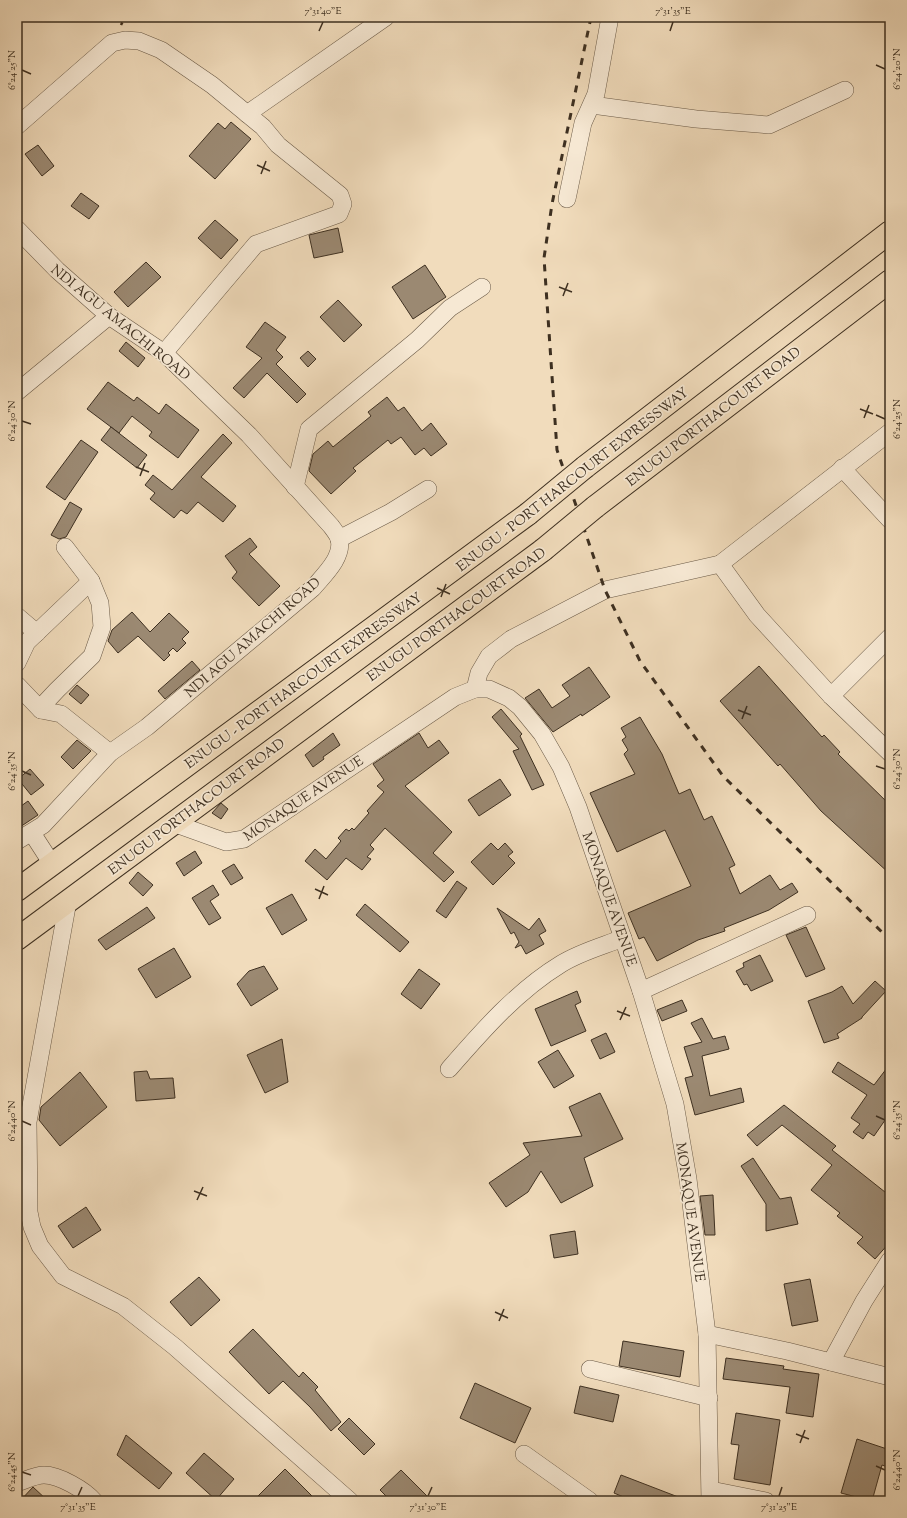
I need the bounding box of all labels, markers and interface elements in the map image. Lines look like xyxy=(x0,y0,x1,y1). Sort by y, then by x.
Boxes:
text: 7°31'40"E xyxy=(305,4,341,19)
text: 7°31'35"E xyxy=(655,4,691,19)
text: 6°24'20"N xyxy=(890,48,905,90)
text: 6°24'25"N xyxy=(5,50,20,90)
street label: NDI AGU AMACHI ROAD xyxy=(46,261,194,386)
street label: ENUGU PORTHACOURT ROAD xyxy=(623,343,806,492)
street label: ENUGU - PORT HARCOURT EXPRESSWAY xyxy=(453,384,693,577)
text: 6°24'25"N xyxy=(890,399,905,439)
text: 6°24'30"N xyxy=(5,401,20,441)
street label: ENUGU PORTHACOURT ROAD xyxy=(364,544,551,687)
street label: NDI AGU AMACHI ROAD xyxy=(181,574,326,703)
street label: ENUGU - PORT HARCOURT EXPRESSWAY xyxy=(181,589,427,775)
street label: ENUGU PORTHACOURT ROAD xyxy=(105,734,290,881)
text: 6°24'30"N xyxy=(890,749,905,789)
text: 6°24'35"N xyxy=(5,751,20,791)
street label: MONAQUE AVENUE xyxy=(240,752,369,847)
street label: MONAQUE AVENUE xyxy=(576,830,641,970)
text: 6°24'35"N xyxy=(890,1100,905,1140)
text: 6°24'40"N xyxy=(5,1101,20,1141)
street label: MONAQUE AVENUE xyxy=(669,1141,709,1284)
text: 6°24'40"N xyxy=(890,1450,905,1490)
text: 6°24'45"N xyxy=(5,1452,20,1492)
text: 7°31'35"E xyxy=(60,1500,96,1515)
text: 7°31'30"E xyxy=(410,1500,446,1515)
text: 7°31'25"E xyxy=(761,1500,797,1515)

